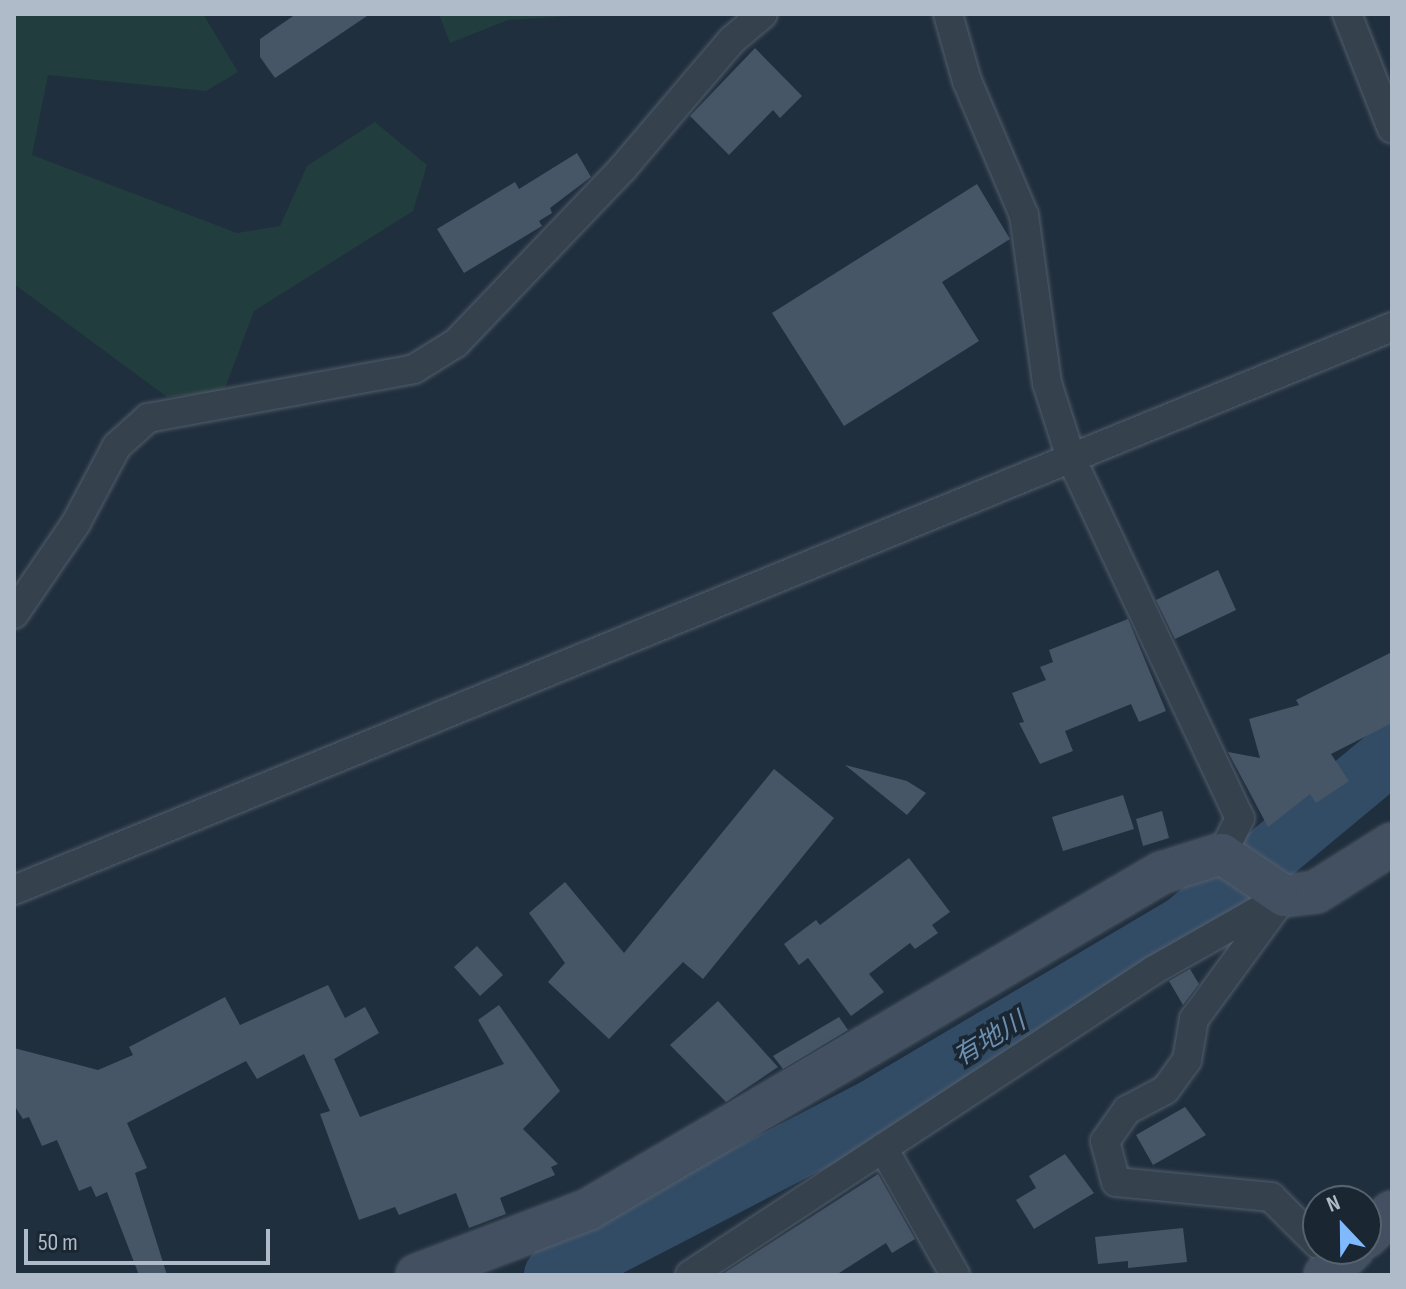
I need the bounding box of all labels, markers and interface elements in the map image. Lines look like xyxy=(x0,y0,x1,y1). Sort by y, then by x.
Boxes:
water label: 有地川 xyxy=(949,1007,1031,1073)
north arrow xyxy=(1302,1185,1382,1265)
text: N xyxy=(1323,1189,1344,1219)
scale bar xyxy=(28,1213,274,1263)
text: 50 m xyxy=(38,1228,78,1257)

